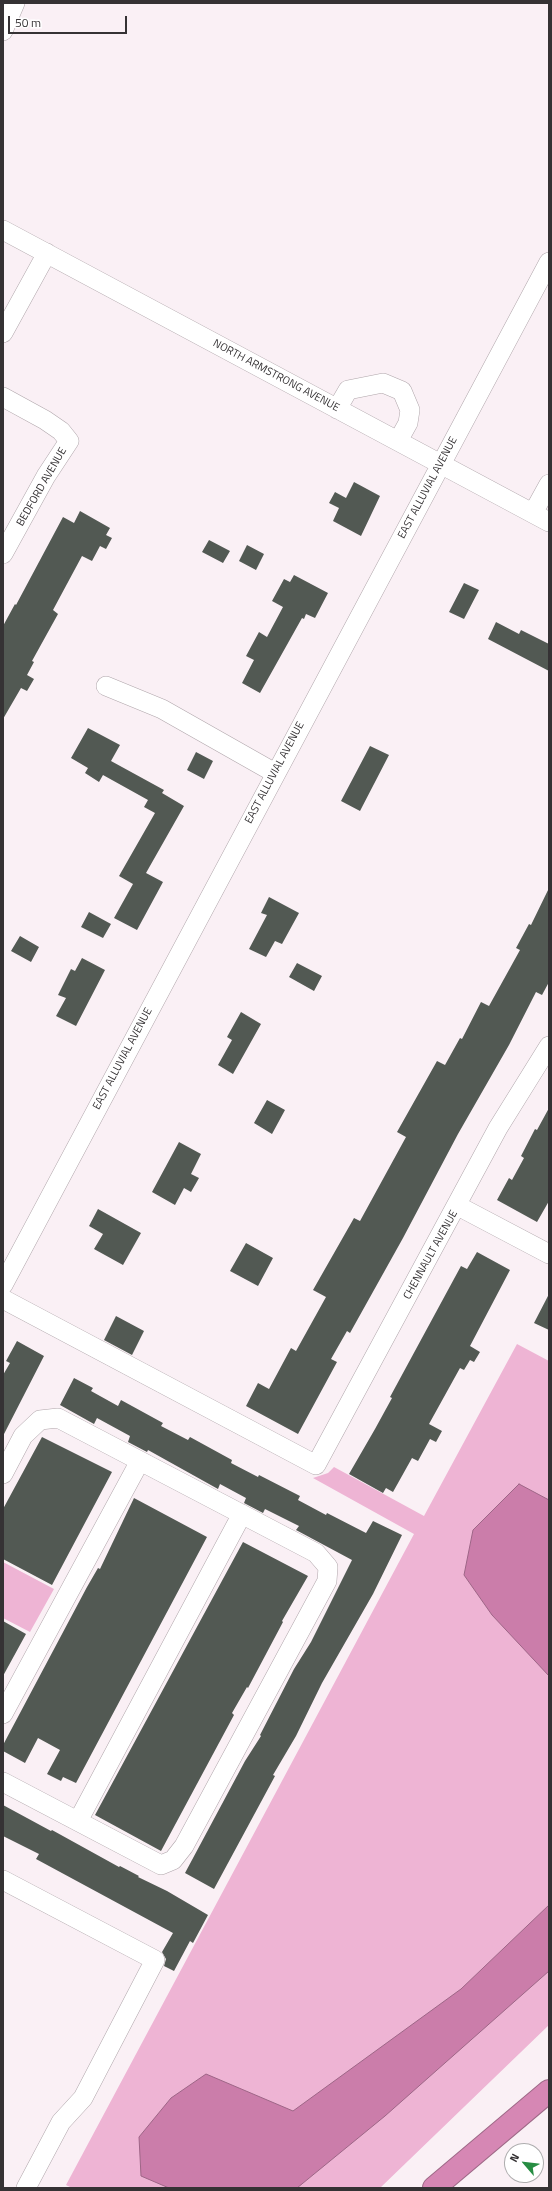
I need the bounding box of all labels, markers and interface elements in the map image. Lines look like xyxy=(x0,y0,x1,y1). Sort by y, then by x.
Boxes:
scale bar xyxy=(10,8,129,34)
text: 50 m xyxy=(15,13,41,32)
street label: NORTH ARMSTRONG AVENUE xyxy=(211,337,341,415)
street label: EAST ALLUVIAL AVENUE xyxy=(396,435,460,541)
street label: BEDFORD AVENUE xyxy=(14,445,70,529)
street label: EAST ALLUVIAL AVENUE xyxy=(243,720,307,826)
street label: EAST ALLUVIAL AVENUE xyxy=(91,1006,155,1112)
street label: CHENNAULT AVENUE xyxy=(401,1208,461,1302)
north arrow xyxy=(504,2143,544,2183)
text: N xyxy=(505,2151,523,2165)

